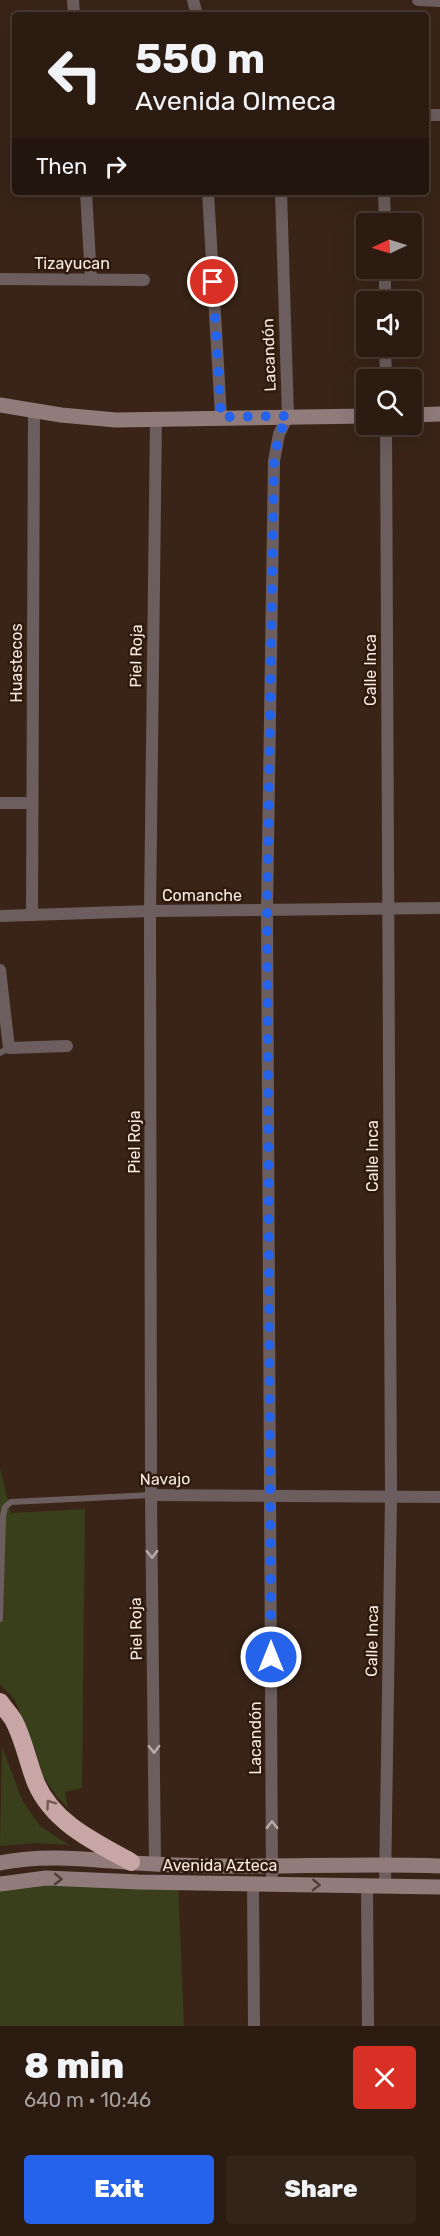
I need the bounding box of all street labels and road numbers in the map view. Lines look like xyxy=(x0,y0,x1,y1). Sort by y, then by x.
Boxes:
street label: Tizayucan xyxy=(34,254,110,273)
street label: Lacandón xyxy=(258,318,280,392)
street label: Huastecos xyxy=(7,623,26,703)
street label: Piel Roja xyxy=(126,624,146,688)
street label: Calle Inca xyxy=(361,634,380,706)
street label: Comanche xyxy=(162,886,242,905)
street label: Piel Roja xyxy=(125,1110,144,1174)
street label: Calle Inca xyxy=(363,1120,382,1192)
street label: Navajo xyxy=(140,1469,190,1489)
street label: Piel Roja xyxy=(126,1597,146,1661)
street label: Calle Inca xyxy=(362,1605,382,1677)
street label: Lacandón xyxy=(246,1701,265,1775)
street label: Avenida Azteca xyxy=(163,1856,277,1875)

